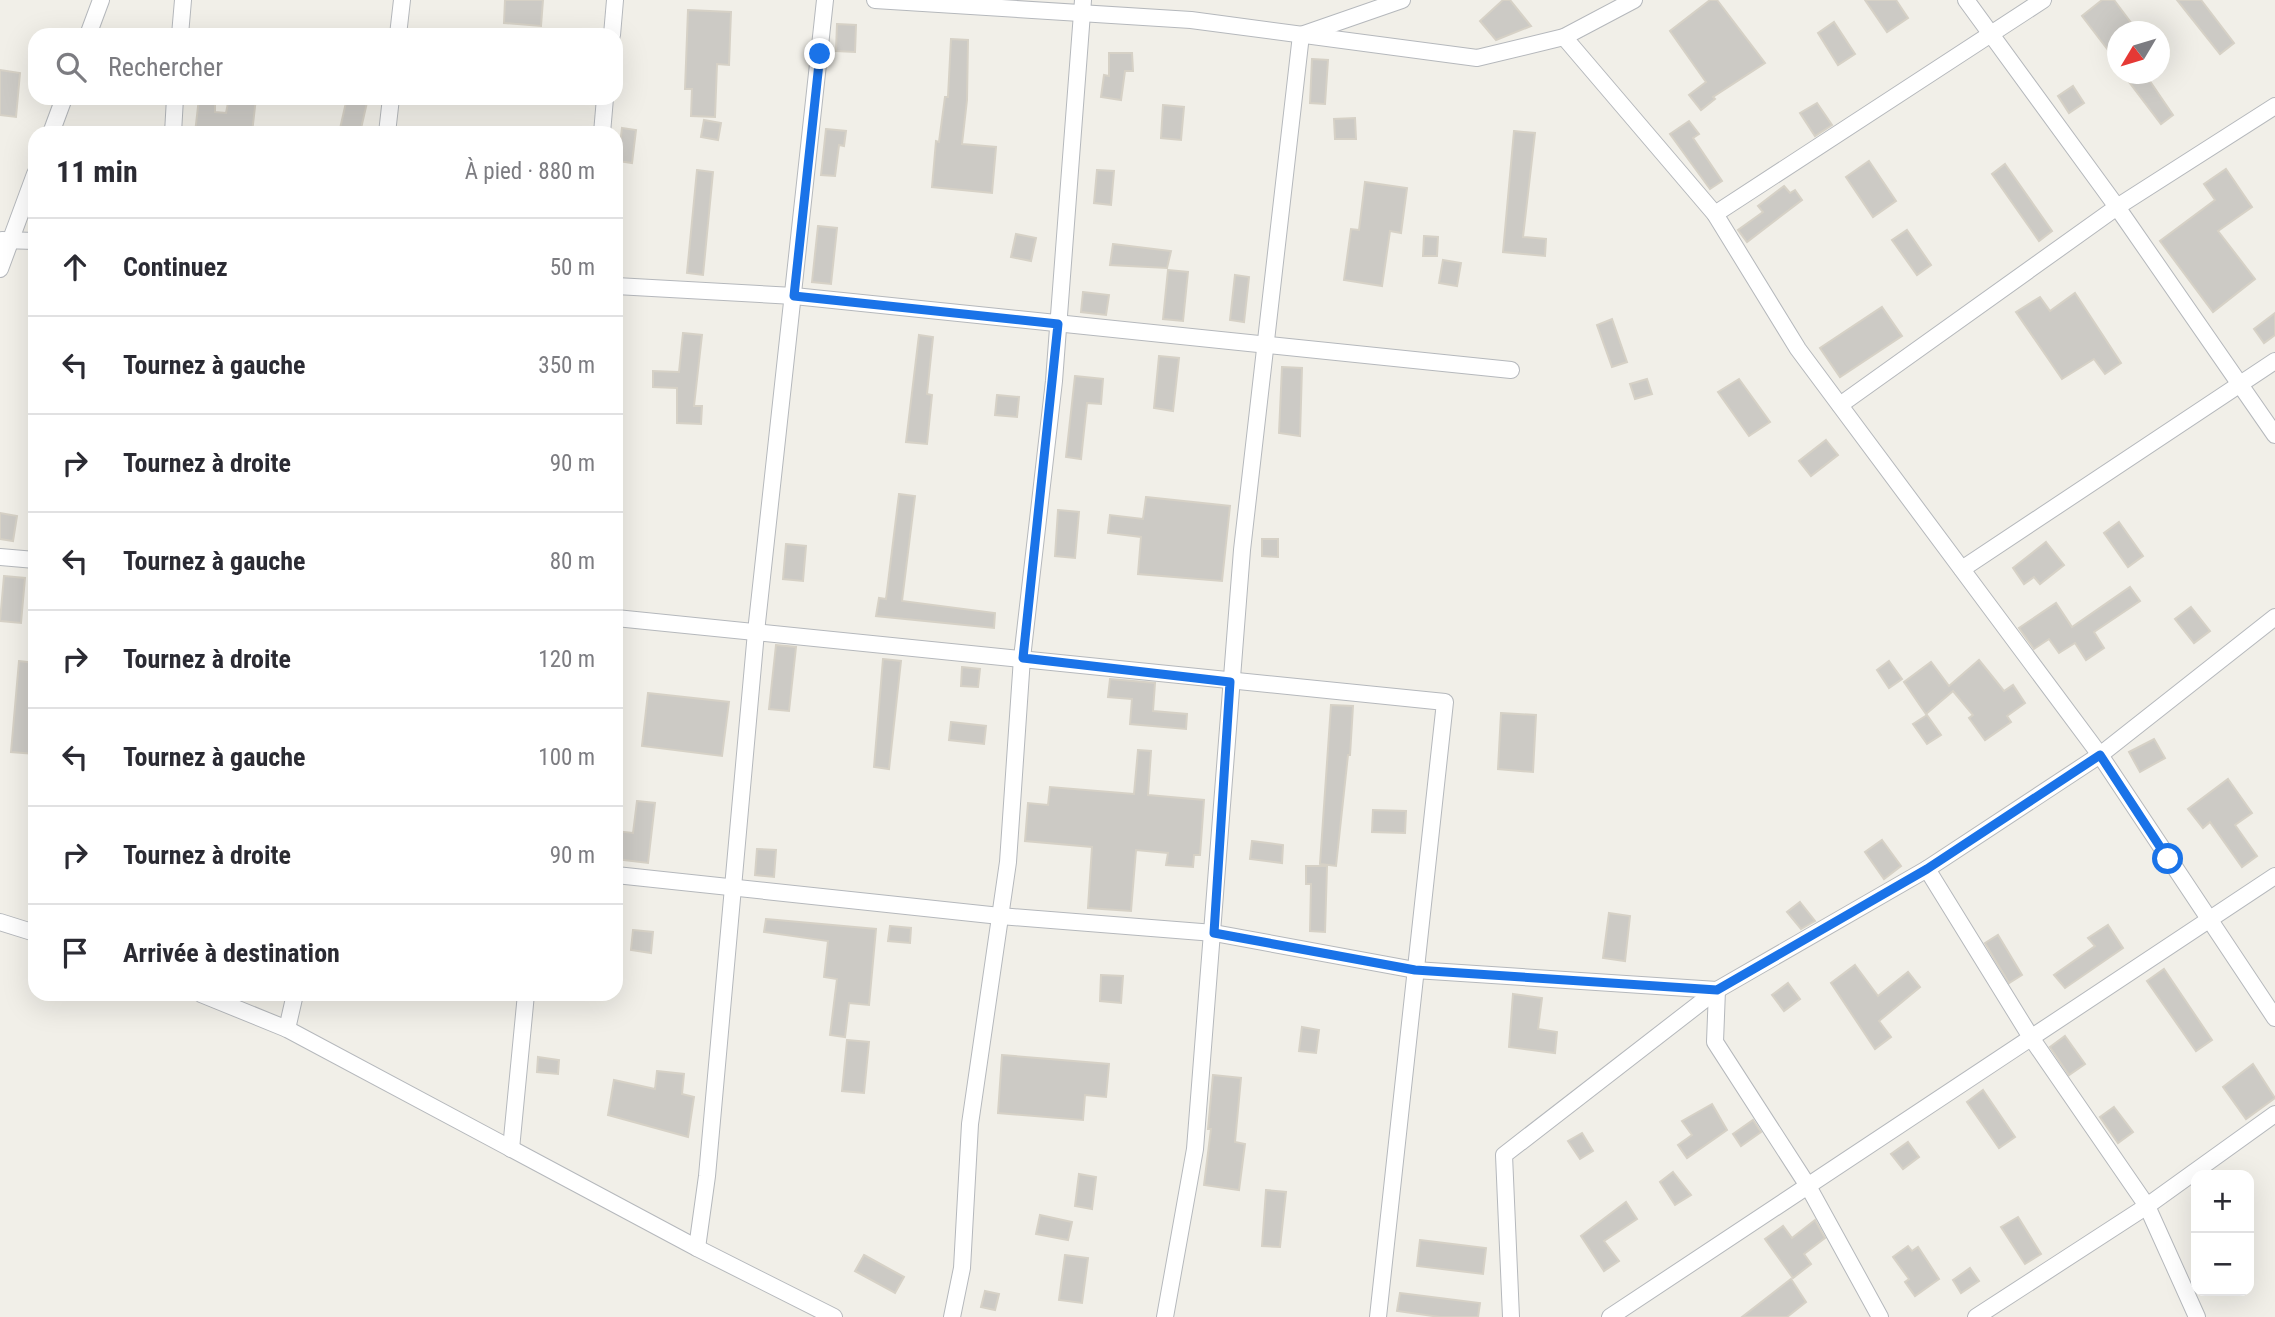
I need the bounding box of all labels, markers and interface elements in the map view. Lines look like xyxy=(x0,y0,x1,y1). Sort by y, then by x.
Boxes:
north arrow xyxy=(2107,21,2170,84)
search box xyxy=(28,28,623,105)
route end xyxy=(804,38,835,69)
icon: search xyxy=(52,48,90,86)
text: Rechercher xyxy=(108,52,223,82)
text: 11 min xyxy=(56,154,138,189)
text: À pied · 880 m xyxy=(465,158,595,185)
icon: ahead xyxy=(56,248,94,286)
text: Continuez xyxy=(123,252,228,282)
text: 50 m xyxy=(550,254,595,281)
icon: left xyxy=(56,346,94,384)
text: Tournez à gauche xyxy=(123,350,305,380)
text: 350 m xyxy=(538,352,595,379)
icon: right xyxy=(56,444,94,482)
text: Tournez à droite xyxy=(123,448,291,478)
text: 90 m xyxy=(550,450,595,477)
icon: left xyxy=(56,542,94,580)
text: Tournez à gauche xyxy=(123,546,305,576)
text: 80 m xyxy=(550,548,595,575)
icon: right xyxy=(56,640,94,678)
text: Tournez à droite xyxy=(123,644,291,674)
text: 120 m xyxy=(538,646,595,673)
icon: left xyxy=(56,738,94,776)
text: Tournez à gauche xyxy=(123,742,305,772)
text: 100 m xyxy=(538,744,595,771)
icon: right xyxy=(56,836,94,874)
text: Tournez à droite xyxy=(123,840,291,870)
text: 90 m xyxy=(550,842,595,869)
route start xyxy=(2152,843,2183,874)
icon: arrive xyxy=(56,934,94,972)
text: Arrivée à destination xyxy=(123,938,340,968)
map controls xyxy=(2191,1170,2254,1296)
button: + xyxy=(2191,1170,2254,1233)
button: − xyxy=(2191,1233,2254,1296)

